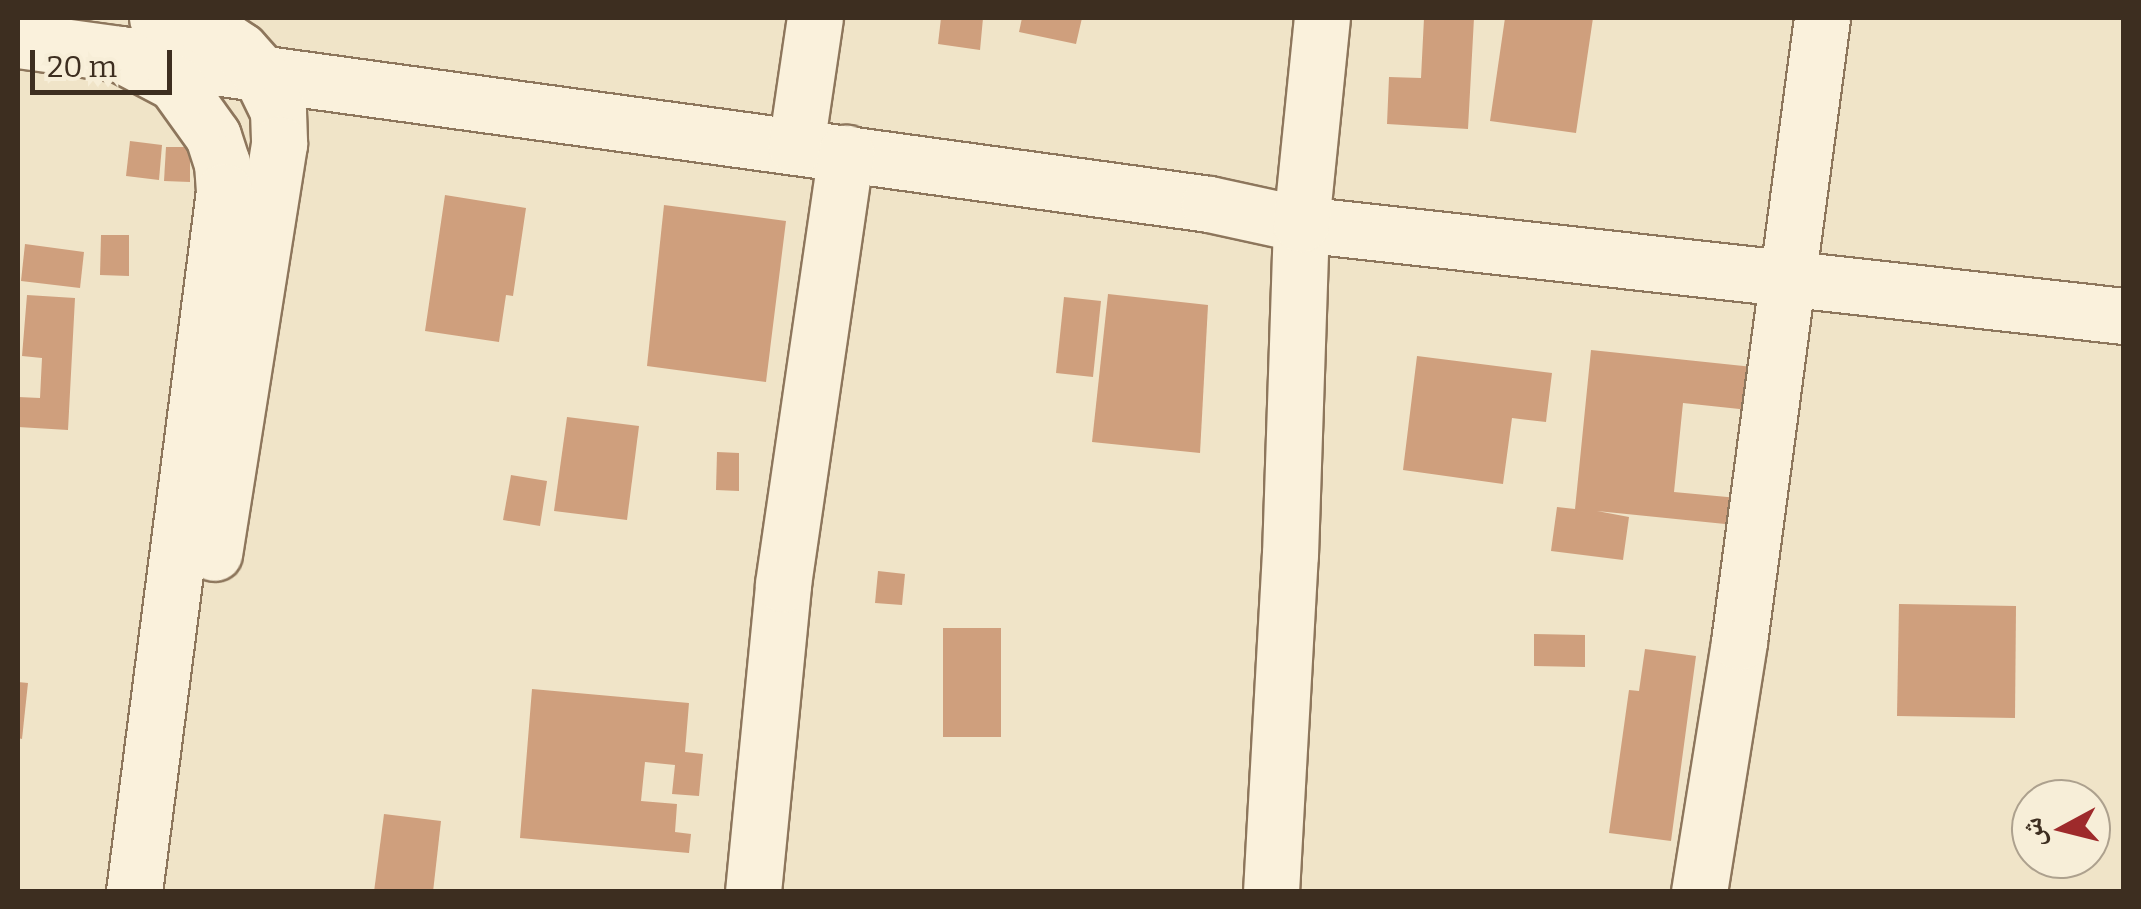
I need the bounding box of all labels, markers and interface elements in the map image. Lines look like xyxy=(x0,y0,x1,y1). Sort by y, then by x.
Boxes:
scale bar xyxy=(35,30,178,92)
text: 20 m xyxy=(47,49,117,85)
north arrow xyxy=(2011,779,2111,879)
text: ش xyxy=(2015,816,2051,849)

